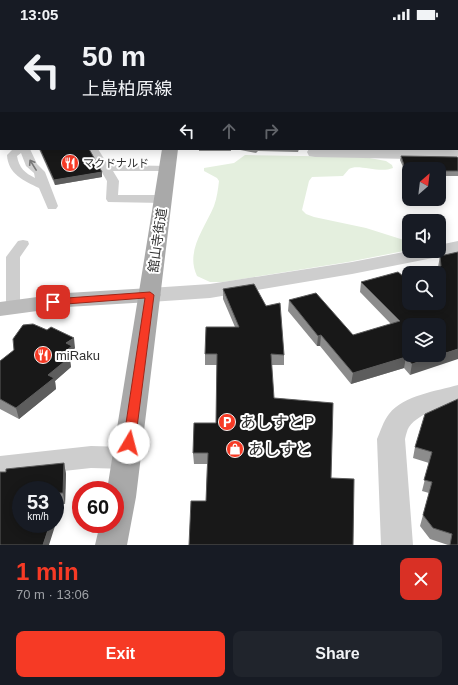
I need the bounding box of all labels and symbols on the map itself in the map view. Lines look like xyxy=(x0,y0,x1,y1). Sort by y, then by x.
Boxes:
restaurant icon: マクドナルド xyxy=(60,153,80,173)
place label: マクドナルド xyxy=(83,157,149,169)
one-way arrow xyxy=(29,160,37,171)
north arrow xyxy=(402,162,446,206)
street label: 舘山寺街道 xyxy=(146,207,169,273)
pin xyxy=(36,285,70,319)
restaurant icon: miRaku xyxy=(33,345,53,365)
place label: miRaku xyxy=(56,348,100,363)
parking icon: あしすとP xyxy=(217,412,237,432)
place label: あしすとP xyxy=(240,414,314,431)
position arrow xyxy=(108,422,150,464)
shop icon: あしすと xyxy=(225,439,245,459)
place label: あしすと xyxy=(248,441,312,458)
speed limit sign: 60 xyxy=(72,481,124,533)

